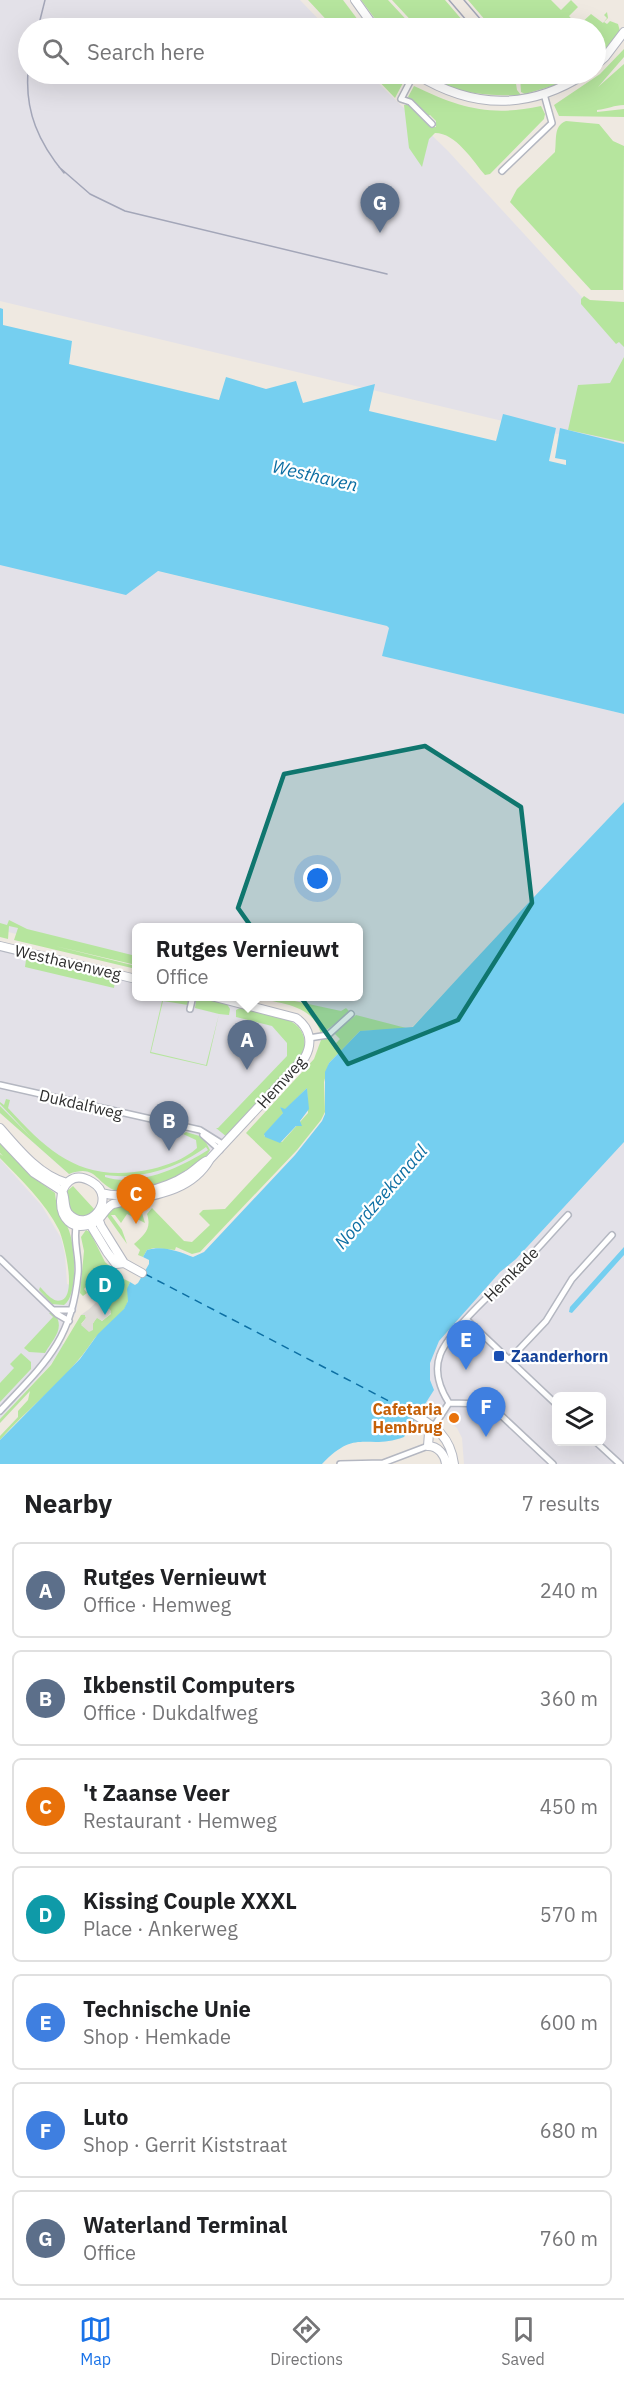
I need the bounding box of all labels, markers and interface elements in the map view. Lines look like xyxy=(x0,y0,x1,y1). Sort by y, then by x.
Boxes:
search box xyxy=(18,18,606,84)
icon: search xyxy=(39,35,72,68)
text: Search here xyxy=(87,37,205,66)
pin: G xyxy=(360,184,400,233)
water label: Westhaven xyxy=(270,455,360,496)
your location xyxy=(303,864,332,893)
popup xyxy=(132,923,363,1001)
text: Rutges Vernieuwt xyxy=(156,934,339,963)
street label: Westhavenweg xyxy=(13,940,124,984)
text: Office xyxy=(156,963,209,990)
pin: A xyxy=(228,1020,266,1070)
street label: Hemweg xyxy=(252,1051,310,1112)
street label: Dukdalfweg xyxy=(37,1085,125,1123)
pin: B xyxy=(150,1102,188,1151)
water label: Noordzeekanaal xyxy=(329,1140,432,1254)
pin: C xyxy=(116,1174,156,1224)
street label: Hemkade xyxy=(480,1242,543,1305)
pin: D xyxy=(86,1266,124,1315)
pin: E xyxy=(446,1320,486,1370)
place label: Zaanderhorn xyxy=(511,1346,608,1366)
marker: Zaanderhorn xyxy=(492,1349,506,1363)
pin: F xyxy=(466,1388,506,1437)
map controls xyxy=(552,1392,606,1446)
button: layers xyxy=(552,1392,606,1446)
place label: Cafetaria Hembrug xyxy=(372,1399,442,1437)
marker: Cafetaria Hembrug xyxy=(447,1411,461,1425)
text: Nearby xyxy=(24,1486,112,1520)
text: 7 results xyxy=(522,1490,600,1517)
text: Rutges Vernieuwt xyxy=(83,1562,267,1591)
text: A xyxy=(39,1577,52,1604)
text: 240 m xyxy=(540,1577,598,1604)
text: Office · Hemweg xyxy=(83,1591,231,1618)
text: Ikbenstil Computers xyxy=(83,1670,295,1699)
text: B xyxy=(39,1685,52,1712)
text: 360 m xyxy=(540,1685,598,1712)
text: Office · Dukdalfweg xyxy=(83,1699,258,1726)
text: 't Zaanse Veer xyxy=(83,1778,230,1807)
text: C xyxy=(39,1793,52,1820)
text: 450 m xyxy=(540,1793,598,1820)
text: Restaurant · Hemweg xyxy=(83,1807,277,1834)
text: Kissing Couple XXXL xyxy=(83,1886,297,1915)
text: D xyxy=(39,1901,52,1928)
text: 570 m xyxy=(540,1901,598,1928)
text: Place · Ankerweg xyxy=(83,1915,238,1942)
text: Technische Unie xyxy=(83,1994,251,2023)
text: E xyxy=(39,2009,52,2036)
text: 600 m xyxy=(540,2009,598,2036)
text: Shop · Hemkade xyxy=(83,2023,231,2050)
text: Luto xyxy=(83,2102,128,2131)
text: F xyxy=(40,2117,51,2144)
text: 680 m xyxy=(540,2117,598,2144)
text: Shop · Gerrit Kiststraat xyxy=(83,2131,288,2158)
text: Waterland Terminal xyxy=(83,2210,288,2239)
text: G xyxy=(38,2225,53,2252)
text: 760 m xyxy=(540,2225,598,2252)
text: Office xyxy=(83,2239,136,2266)
tab: Map xyxy=(79,2313,112,2369)
tab: Directions xyxy=(270,2313,343,2369)
tab: Saved xyxy=(501,2313,545,2369)

